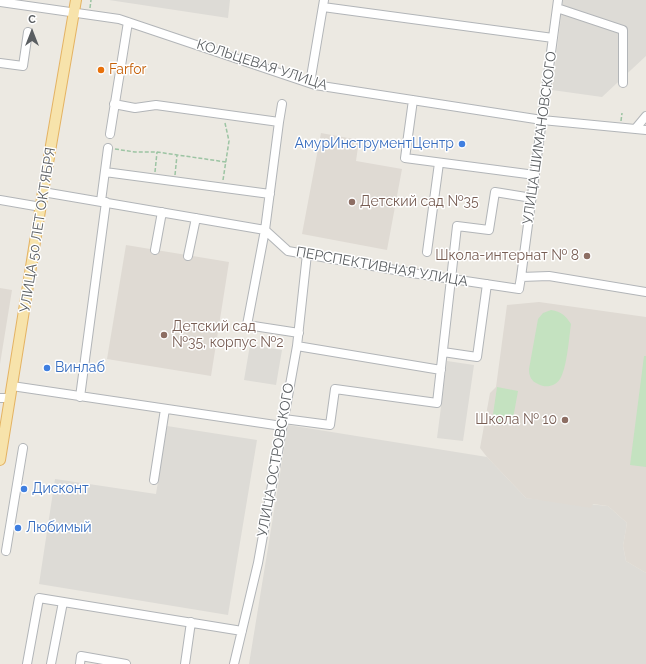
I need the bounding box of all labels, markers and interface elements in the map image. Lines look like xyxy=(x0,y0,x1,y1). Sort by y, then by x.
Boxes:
north arrow xyxy=(12,12,52,52)
text: С xyxy=(28,13,36,26)
street label: КОЛЬЦЕВАЯ УЛИЦА xyxy=(194,36,330,94)
street label: УЛИЦА ШИМАНОВСКОГО xyxy=(520,50,560,226)
place label: Farfor xyxy=(109,62,147,78)
marker: Farfor xyxy=(96,65,106,75)
place label: АмурИнструментЦентр xyxy=(295,136,454,152)
marker: АмурИнструментЦентр xyxy=(457,139,467,149)
street label: УЛИЦА 50 ЛЕТ ОКТЯБРЯ xyxy=(17,146,59,314)
place label: Детский сад №35 xyxy=(360,194,479,210)
marker: Детский сад №35 xyxy=(347,197,357,207)
street label: ПЕРСПЕКТИВНАЯ УЛИЦА xyxy=(295,244,469,290)
place label: Школа-интернат № 8 xyxy=(435,248,579,264)
marker: Школа-интернат № 8 xyxy=(582,251,592,261)
place label: Детский сад №35, корпус №2 xyxy=(172,319,283,352)
marker: Детский сад №35, корпус №2 xyxy=(159,330,169,340)
place label: Винлаб xyxy=(55,360,105,376)
marker: Винлаб xyxy=(42,363,52,373)
street label: УЛИЦА ОСТРОВСКОГО xyxy=(254,382,298,538)
place label: Школа № 10 xyxy=(475,412,557,428)
marker: Школа № 10 xyxy=(560,415,570,425)
place label: Дисконт xyxy=(32,481,89,497)
marker: Дисконт xyxy=(19,484,29,494)
place label: Любимый xyxy=(26,520,92,536)
marker: Любимый xyxy=(13,523,23,533)

